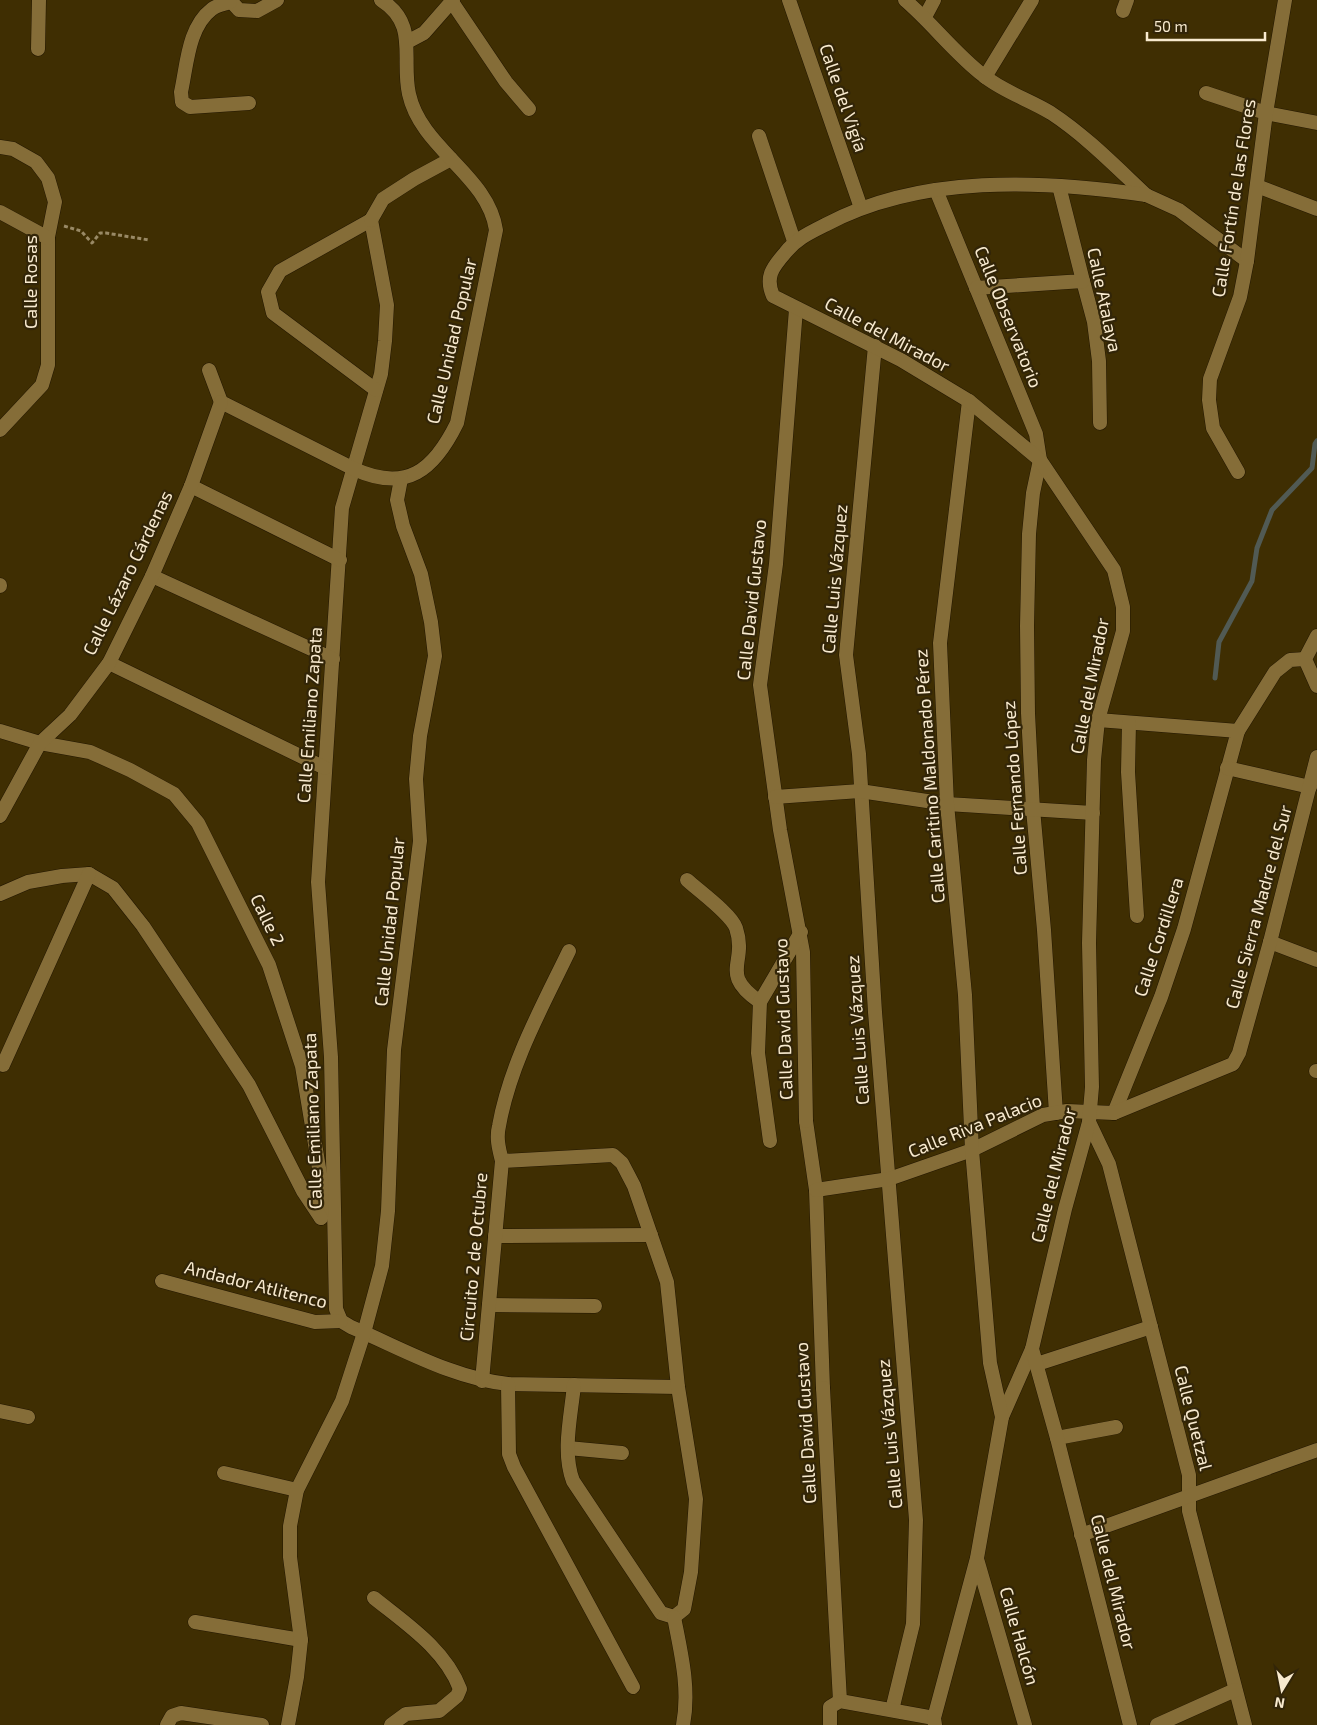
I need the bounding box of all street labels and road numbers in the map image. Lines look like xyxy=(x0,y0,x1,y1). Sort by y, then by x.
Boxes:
street label: Calle del Vigía xyxy=(815,41,873,155)
street label: Calle Fortín de las Flores xyxy=(1206,97,1260,299)
street label: Calle Rosas xyxy=(19,235,41,329)
street label: Calle Observatorio xyxy=(970,242,1047,391)
street label: Calle Atalaya xyxy=(1083,245,1127,354)
street label: Calle Unidad Popular xyxy=(421,256,481,426)
street label: Calle del Mirador xyxy=(821,292,954,376)
street label: Calle Lázaro Cárdenas xyxy=(78,487,177,659)
street label: Calle Luis Vázquez xyxy=(817,503,852,655)
street label: Calle David Gustavo xyxy=(732,518,770,682)
street label: Calle del Mirador xyxy=(1065,616,1113,756)
street label: Calle Emiliano Zapata xyxy=(292,626,326,804)
street label: Calle Caritino Maldonado Pérez xyxy=(909,648,949,904)
street label: Calle Fernando López xyxy=(997,700,1031,876)
street label: Calle Sierra Madre del Sur xyxy=(1220,802,1296,1011)
street label: Calle Unidad Popular xyxy=(369,836,409,1008)
street label: Calle Cordillera xyxy=(1128,874,1188,999)
street label: Calle 2 xyxy=(246,890,290,949)
street label: Calle David Gustavo xyxy=(769,938,797,1100)
street label: Calle Luis Vázquez xyxy=(841,954,873,1106)
street label: Calle Emiliano Zapata xyxy=(298,1033,326,1210)
street label: Calle Riva Palacio xyxy=(904,1088,1045,1162)
street label: Calle del Mirador xyxy=(1026,1105,1080,1245)
street label: Circuito 2 de Octubre xyxy=(455,1172,491,1342)
street label: Andador Atlitenco xyxy=(183,1256,330,1312)
street label: Calle David Gustavo xyxy=(790,1342,820,1504)
street label: Calle Luis Vázquez xyxy=(872,1358,907,1510)
street label: Calle Quetzal xyxy=(1170,1363,1218,1473)
street label: Calle del Mirador xyxy=(1087,1512,1141,1652)
street label: Calle Halcón xyxy=(995,1584,1044,1687)

